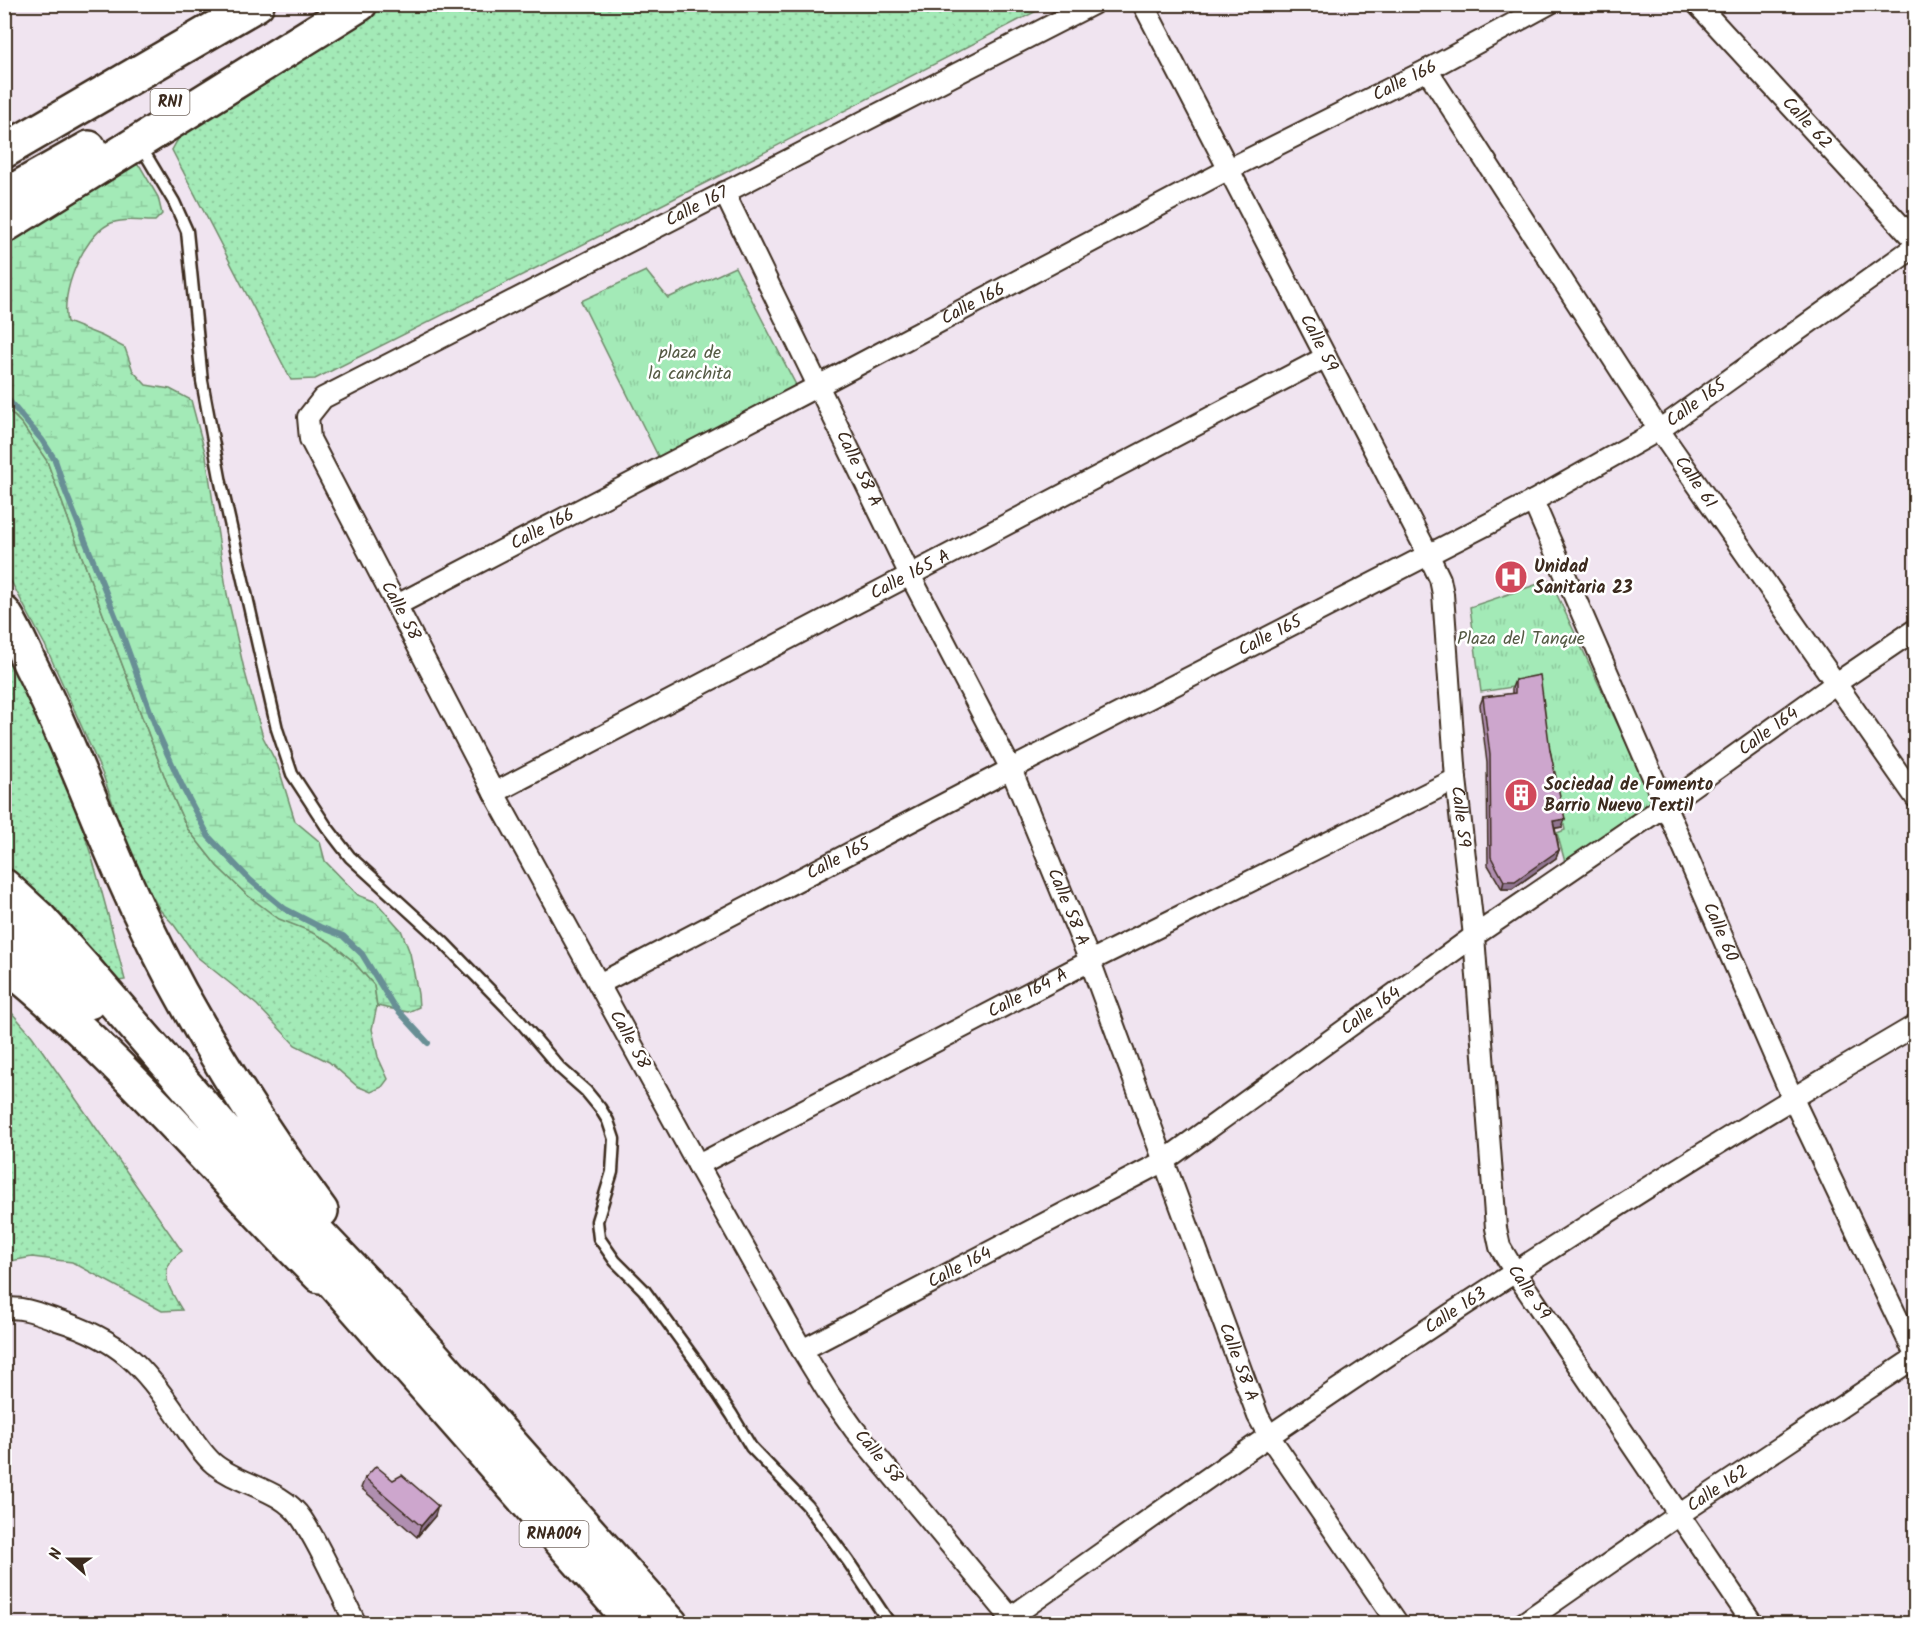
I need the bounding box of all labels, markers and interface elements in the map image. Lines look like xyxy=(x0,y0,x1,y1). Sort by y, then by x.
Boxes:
street label: Calle 166 xyxy=(1368,53,1443,109)
road number: RN1 xyxy=(150,89,190,115)
street label: Calle 62 xyxy=(1774,90,1839,157)
street label: Calle 167 xyxy=(660,178,734,235)
street label: Calle 166 xyxy=(936,275,1010,333)
street label: Calle 59 xyxy=(1292,309,1346,377)
park label: plaza de la canchita xyxy=(648,339,732,389)
street label: Calle 165 xyxy=(1660,371,1734,435)
street label: Calle 58 A xyxy=(828,426,890,512)
street label: Calle 61 xyxy=(1667,450,1724,515)
street label: Calle 166 xyxy=(505,501,580,558)
street label: Calle 165 A xyxy=(865,542,956,608)
place label: Unidad Sanitaria 23 xyxy=(1534,553,1633,603)
hospital icon: Unidad Sanitaria 23 xyxy=(1493,559,1529,595)
street label: Calle 58 xyxy=(372,576,428,646)
street label: Calle 165 xyxy=(1233,607,1309,665)
park label: Plaza del Tanque xyxy=(1457,625,1585,654)
street label: Calle 164 xyxy=(1732,700,1805,763)
place label: Sociedad de Fomento Barrio Nuevo Textil xyxy=(1544,771,1713,821)
building icon: Sociedad de Fomento Barrio Nuevo Textil xyxy=(1503,777,1539,813)
street label: Calle 59 xyxy=(1442,784,1478,849)
street label: Calle 165 xyxy=(801,830,877,888)
street label: Calle 58 A xyxy=(1039,864,1097,951)
street label: Calle 60 xyxy=(1695,898,1746,966)
street label: Calle 164 A xyxy=(983,960,1073,1026)
street label: Calle 164 xyxy=(1334,979,1407,1043)
street label: Calle 58 xyxy=(601,1005,657,1075)
street label: Calle 164 xyxy=(922,1239,997,1296)
street label: Calle 59 xyxy=(1499,1259,1558,1326)
street label: Calle 163 xyxy=(1419,1280,1493,1342)
street label: Calle 58 A xyxy=(1210,1319,1266,1406)
street label: Calle 58 xyxy=(846,1423,910,1491)
street label: Calle 162 xyxy=(1681,1457,1755,1520)
road number: RNA004 xyxy=(520,1521,588,1547)
north arrow xyxy=(39,1529,99,1589)
text: N xyxy=(43,1545,70,1563)

